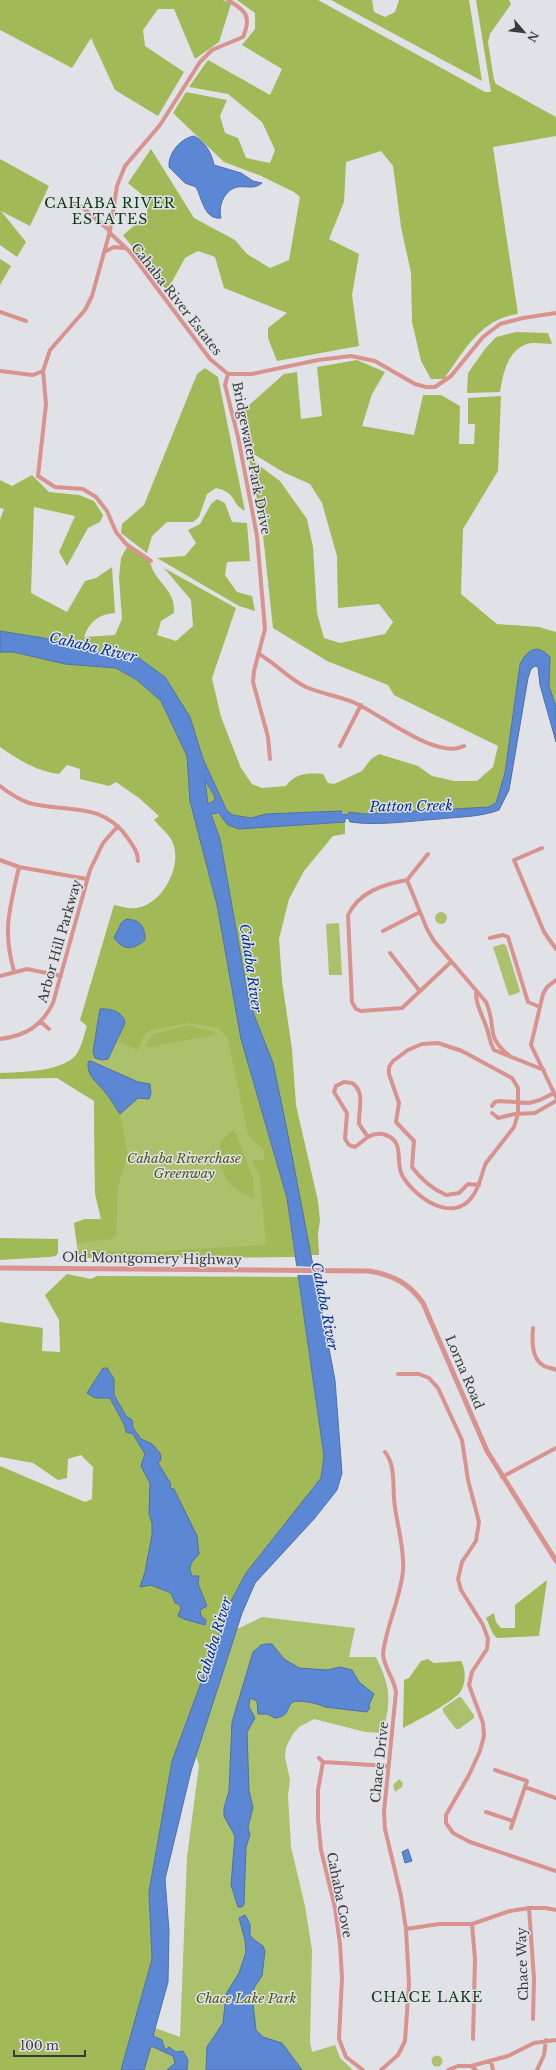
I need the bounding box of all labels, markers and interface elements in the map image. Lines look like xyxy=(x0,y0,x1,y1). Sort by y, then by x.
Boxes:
north arrow xyxy=(504,12,544,52)
text: N xyxy=(524,29,541,45)
district label: CAHABA RIVER ESTATES xyxy=(44,194,176,228)
street label: Cahaba River Estates xyxy=(127,240,226,359)
street label: Bridgewater Park Drive xyxy=(228,380,275,536)
water label: Cahaba River xyxy=(48,628,139,666)
water label: Patton Creek xyxy=(368,796,453,816)
street label: Arbor Hill Parkway xyxy=(33,877,85,1006)
water label: Cahaba River xyxy=(236,923,266,1014)
park label: Cahaba Riverchase Greenway xyxy=(127,1150,241,1182)
street label: Old Montgomery Highway xyxy=(62,1248,243,1269)
water label: Cahaba River xyxy=(308,1261,342,1352)
street label: Lorna Road xyxy=(441,1333,488,1412)
water label: Cahaba River xyxy=(192,1594,236,1685)
street label: Chace Drive xyxy=(367,1720,392,1804)
street label: Cahaba Cove xyxy=(323,1851,356,1939)
street label: Chace Way xyxy=(513,1926,532,2001)
district label: CHACE LAKE xyxy=(371,1988,483,2006)
park label: Chace Lake Park xyxy=(196,1990,297,2007)
scale bar xyxy=(14,2032,85,2058)
text: 100 m xyxy=(20,2038,59,2053)

